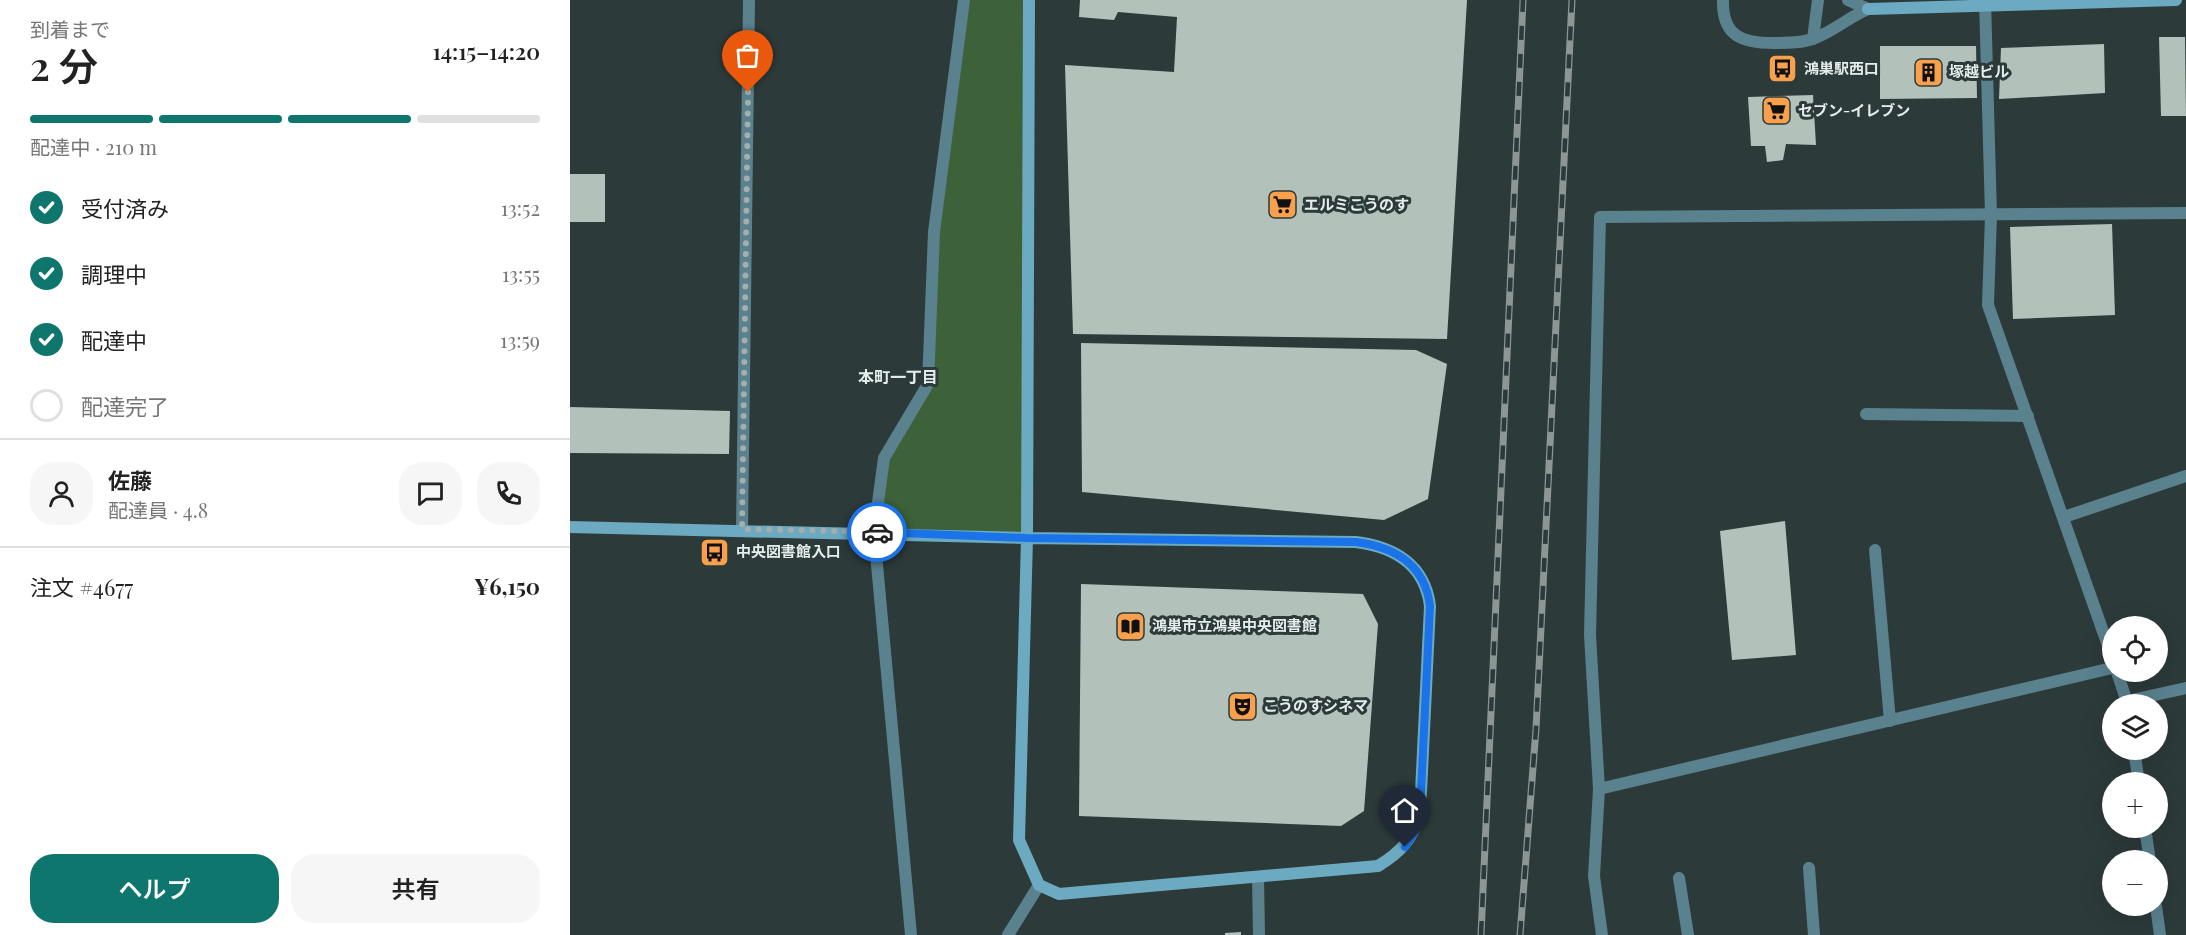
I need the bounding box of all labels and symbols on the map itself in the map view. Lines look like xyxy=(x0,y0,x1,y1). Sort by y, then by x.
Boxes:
pin xyxy=(722,30,773,92)
bus stop icon: 鴻巣駅西口 xyxy=(1767,53,1799,85)
building icon: 塚越ビル xyxy=(1912,56,1944,88)
place label: 鴻巣駅西口 xyxy=(1804,58,1879,78)
place label: 塚越ビル xyxy=(1949,61,2009,81)
supermarket icon: セブン-イレブン xyxy=(1761,95,1793,127)
place label: セブン-イレブン xyxy=(1798,100,1910,120)
supermarket icon: エルミこうのす xyxy=(1267,189,1299,221)
place label: エルミこうのす xyxy=(1304,194,1409,214)
district label: 本町一丁目 xyxy=(858,366,938,387)
courier xyxy=(847,502,907,562)
bus stop icon: 中央図書館入口 xyxy=(699,536,731,568)
place label: 中央図書館入口 xyxy=(736,541,841,561)
library icon: 鴻巣市立鴻巣中央図書館 xyxy=(1115,610,1147,642)
place label: 鴻巣市立鴻巣中央図書館 xyxy=(1152,615,1317,635)
theatre icon: こうのすシネマ xyxy=(1226,690,1258,722)
place label: こうのすシネマ xyxy=(1263,695,1368,715)
pin xyxy=(1379,785,1430,847)

